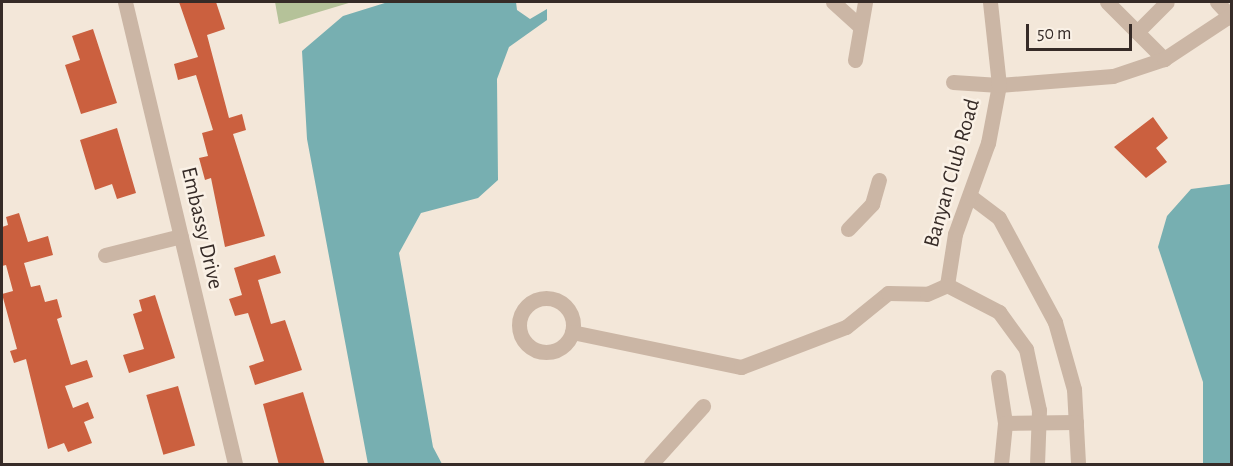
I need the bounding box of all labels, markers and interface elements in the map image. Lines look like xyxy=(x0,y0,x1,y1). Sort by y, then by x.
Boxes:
scale bar xyxy=(1029,12,1136,50)
text: 50 m xyxy=(1037,25,1071,43)
street label: Banyan Club Road xyxy=(918,96,986,250)
street label: Embassy Drive xyxy=(175,164,229,292)

